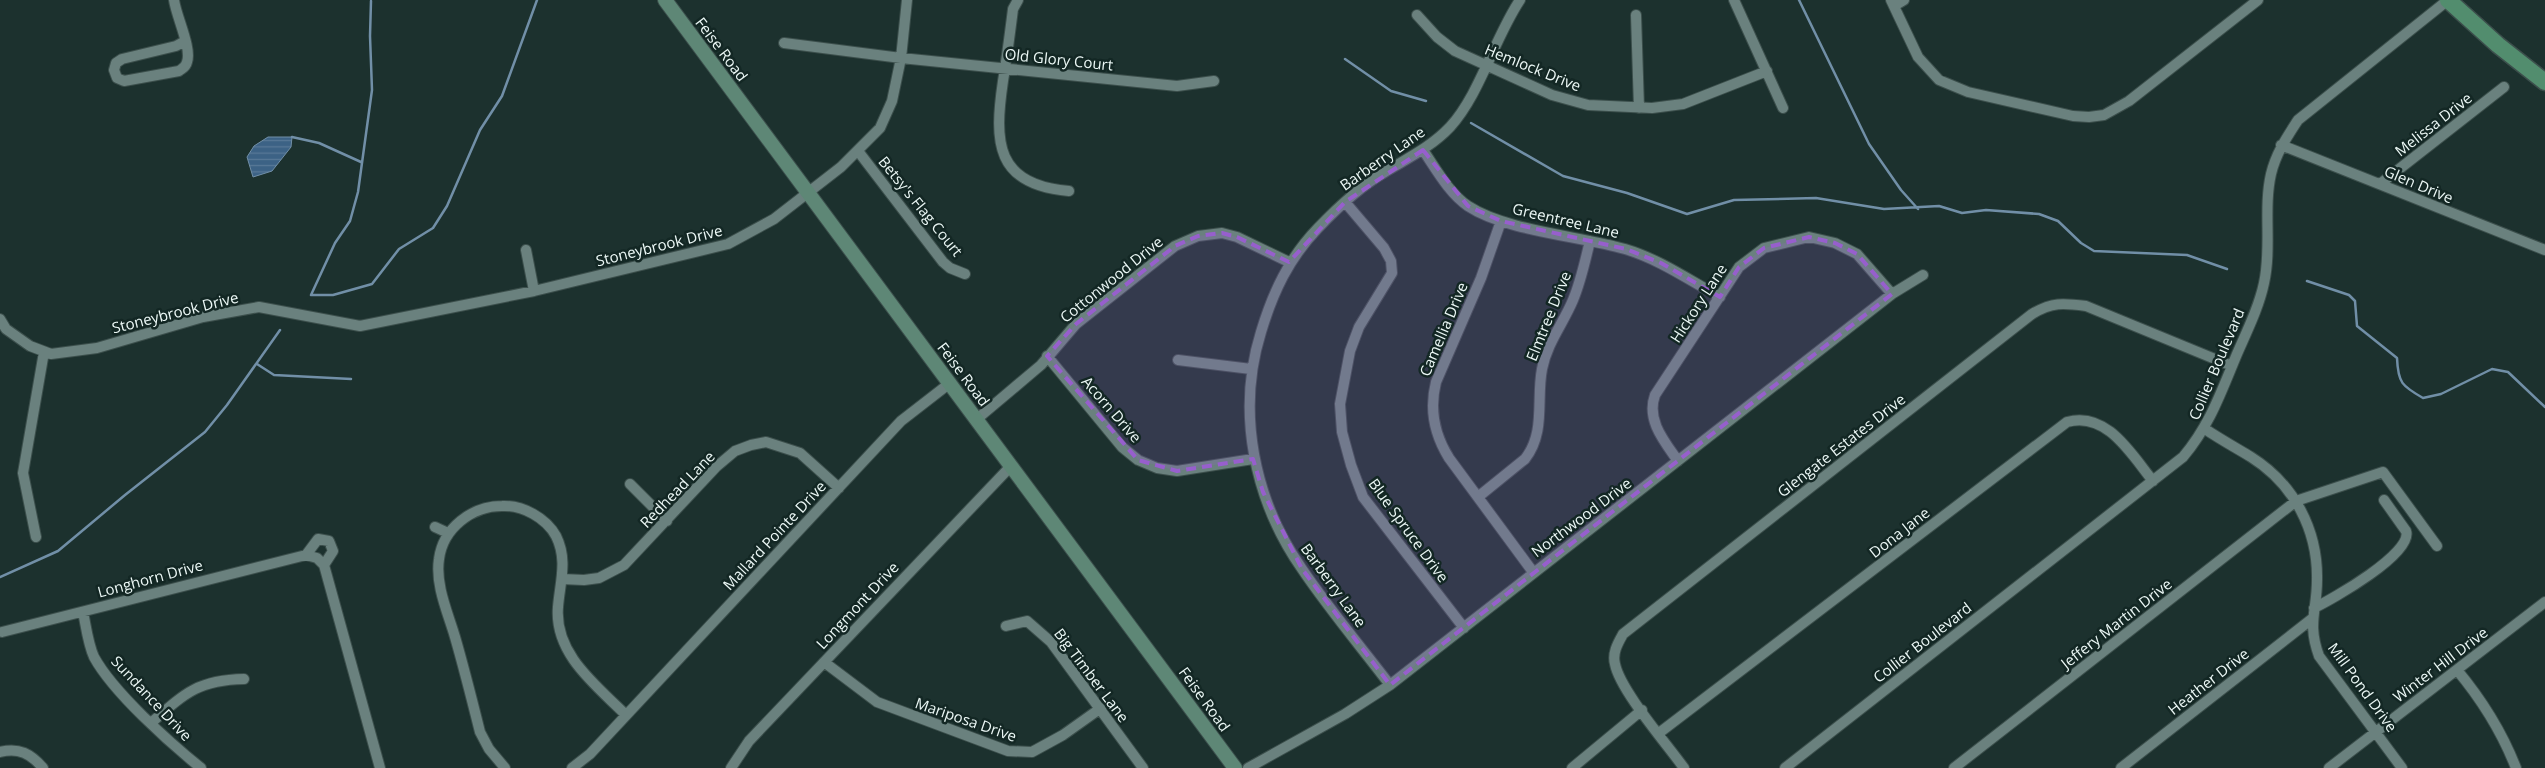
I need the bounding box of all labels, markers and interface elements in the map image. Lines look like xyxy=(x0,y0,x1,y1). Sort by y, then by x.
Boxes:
street label: Feise Road xyxy=(691,13,753,85)
street label: Hemlock Drive xyxy=(1482,39,1584,95)
street label: Old Glory Court xyxy=(1004,43,1114,75)
street label: Melissa Drive xyxy=(2390,88,2476,160)
street label: Barberry Lane xyxy=(1336,121,1428,195)
street label: Betsy's Flag Court xyxy=(874,152,968,260)
street label: Glen Drive xyxy=(2382,161,2456,207)
street label: Greentree Lane xyxy=(1511,198,1621,242)
street label: Stoneybrook Drive xyxy=(594,220,724,270)
street label: Cottonwood Drive xyxy=(1055,231,1167,327)
street label: Hickory Lane xyxy=(1665,260,1731,346)
street label: Elmtree Drive xyxy=(1521,268,1575,364)
street label: Camellia Drive xyxy=(1414,279,1472,379)
street label: Stoneybrook Drive xyxy=(110,287,240,337)
street label: Collier Boulevard xyxy=(2183,305,2249,423)
street label: Feise Road xyxy=(933,338,995,410)
street label: Acorn Drive xyxy=(1078,372,1146,446)
street label: Glengate Estates Drive xyxy=(1773,389,1909,501)
street label: Redhead Lane xyxy=(635,446,719,532)
street label: Northwood Drive xyxy=(1527,473,1635,561)
street label: Blue Spruce Drive xyxy=(1364,474,1454,586)
street label: Mallard Pointe Drive xyxy=(718,476,830,594)
street label: Dona Jane xyxy=(1865,502,1933,562)
street label: Barberry Lane xyxy=(1297,539,1371,631)
street label: Longhorn Drive xyxy=(95,554,205,602)
street label: Longmont Drive xyxy=(811,557,903,653)
street label: Jeffery Martin Drive xyxy=(2055,573,2176,674)
street label: Collier Boulevard xyxy=(1869,597,1975,687)
street label: Winter Hill Drive xyxy=(2389,622,2491,706)
street label: Big Timber Lane xyxy=(1050,624,1134,726)
street label: Mill Pond Drive xyxy=(2324,638,2402,736)
street label: Heather Drive xyxy=(2163,643,2253,719)
street label: Sundance Drive xyxy=(107,651,197,745)
street label: Feise Road xyxy=(1175,663,1235,735)
street label: Mariposa Drive xyxy=(913,692,1019,746)

